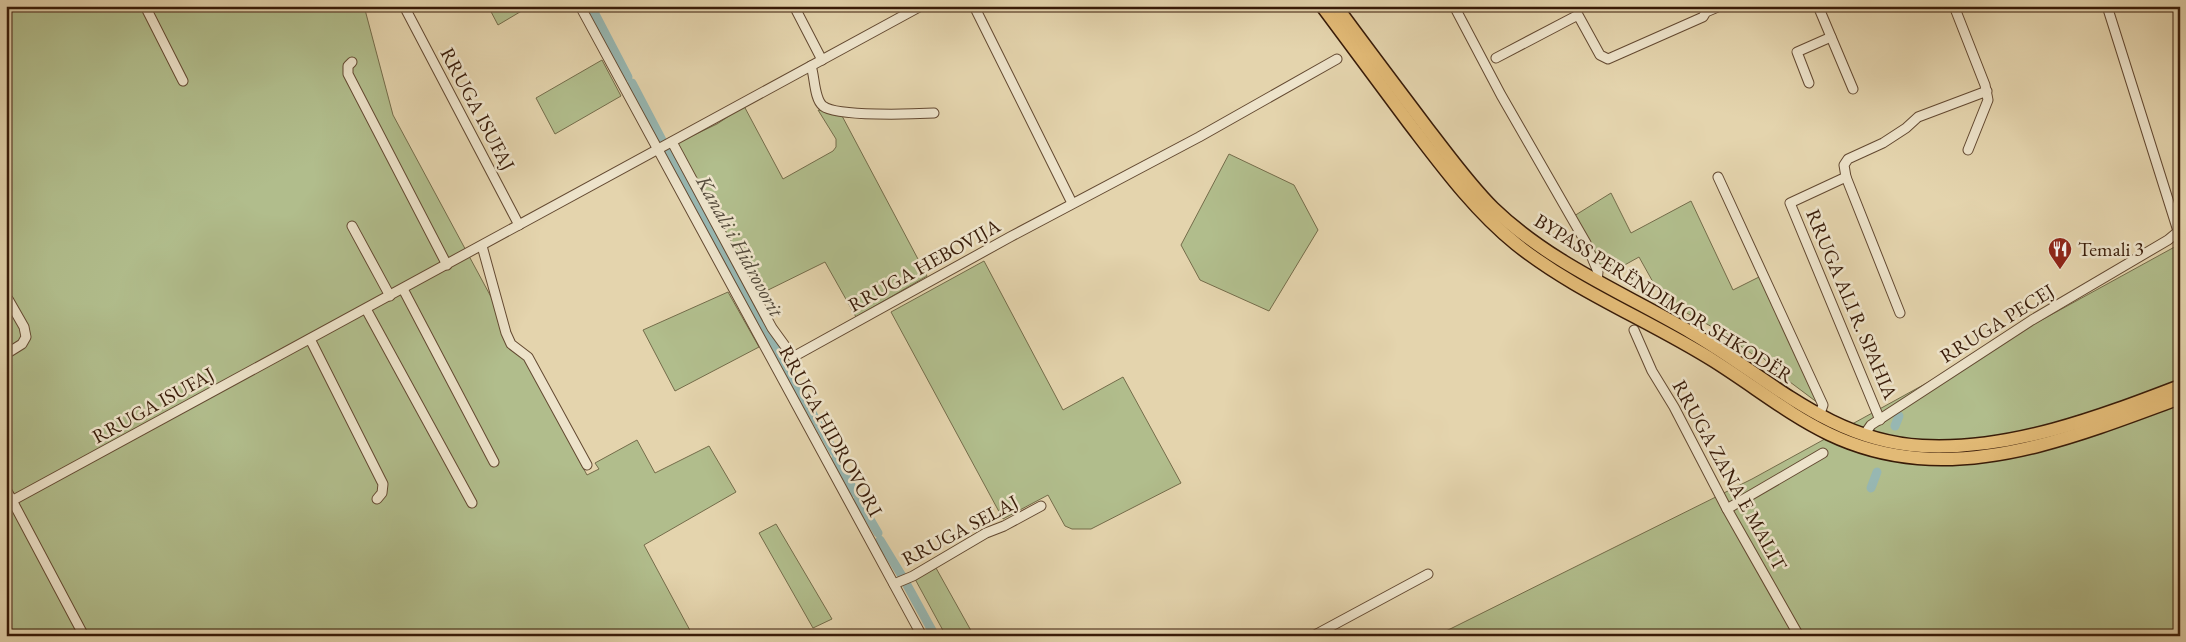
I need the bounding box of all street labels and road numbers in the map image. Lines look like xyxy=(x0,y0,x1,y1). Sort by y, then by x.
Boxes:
street label: RRUGA ISUFAJ xyxy=(435,43,521,175)
street label: RRUGA ALI R. SPAHIA xyxy=(1800,205,1904,403)
street label: BYPASS PERËNDIMOR SHKODËR xyxy=(1530,207,1799,389)
street label: RRUGA HEBOVIJA xyxy=(843,212,1005,318)
street label: RRUGA PECEJ xyxy=(1935,277,2059,369)
street label: RRUGA HIDROVORI xyxy=(773,341,889,521)
street label: RRUGA ISUFAJ xyxy=(87,361,219,449)
street label: RRUGA ZANA E MALIT xyxy=(1667,375,1794,576)
street label: RRUGA SELAJ xyxy=(897,488,1023,572)

